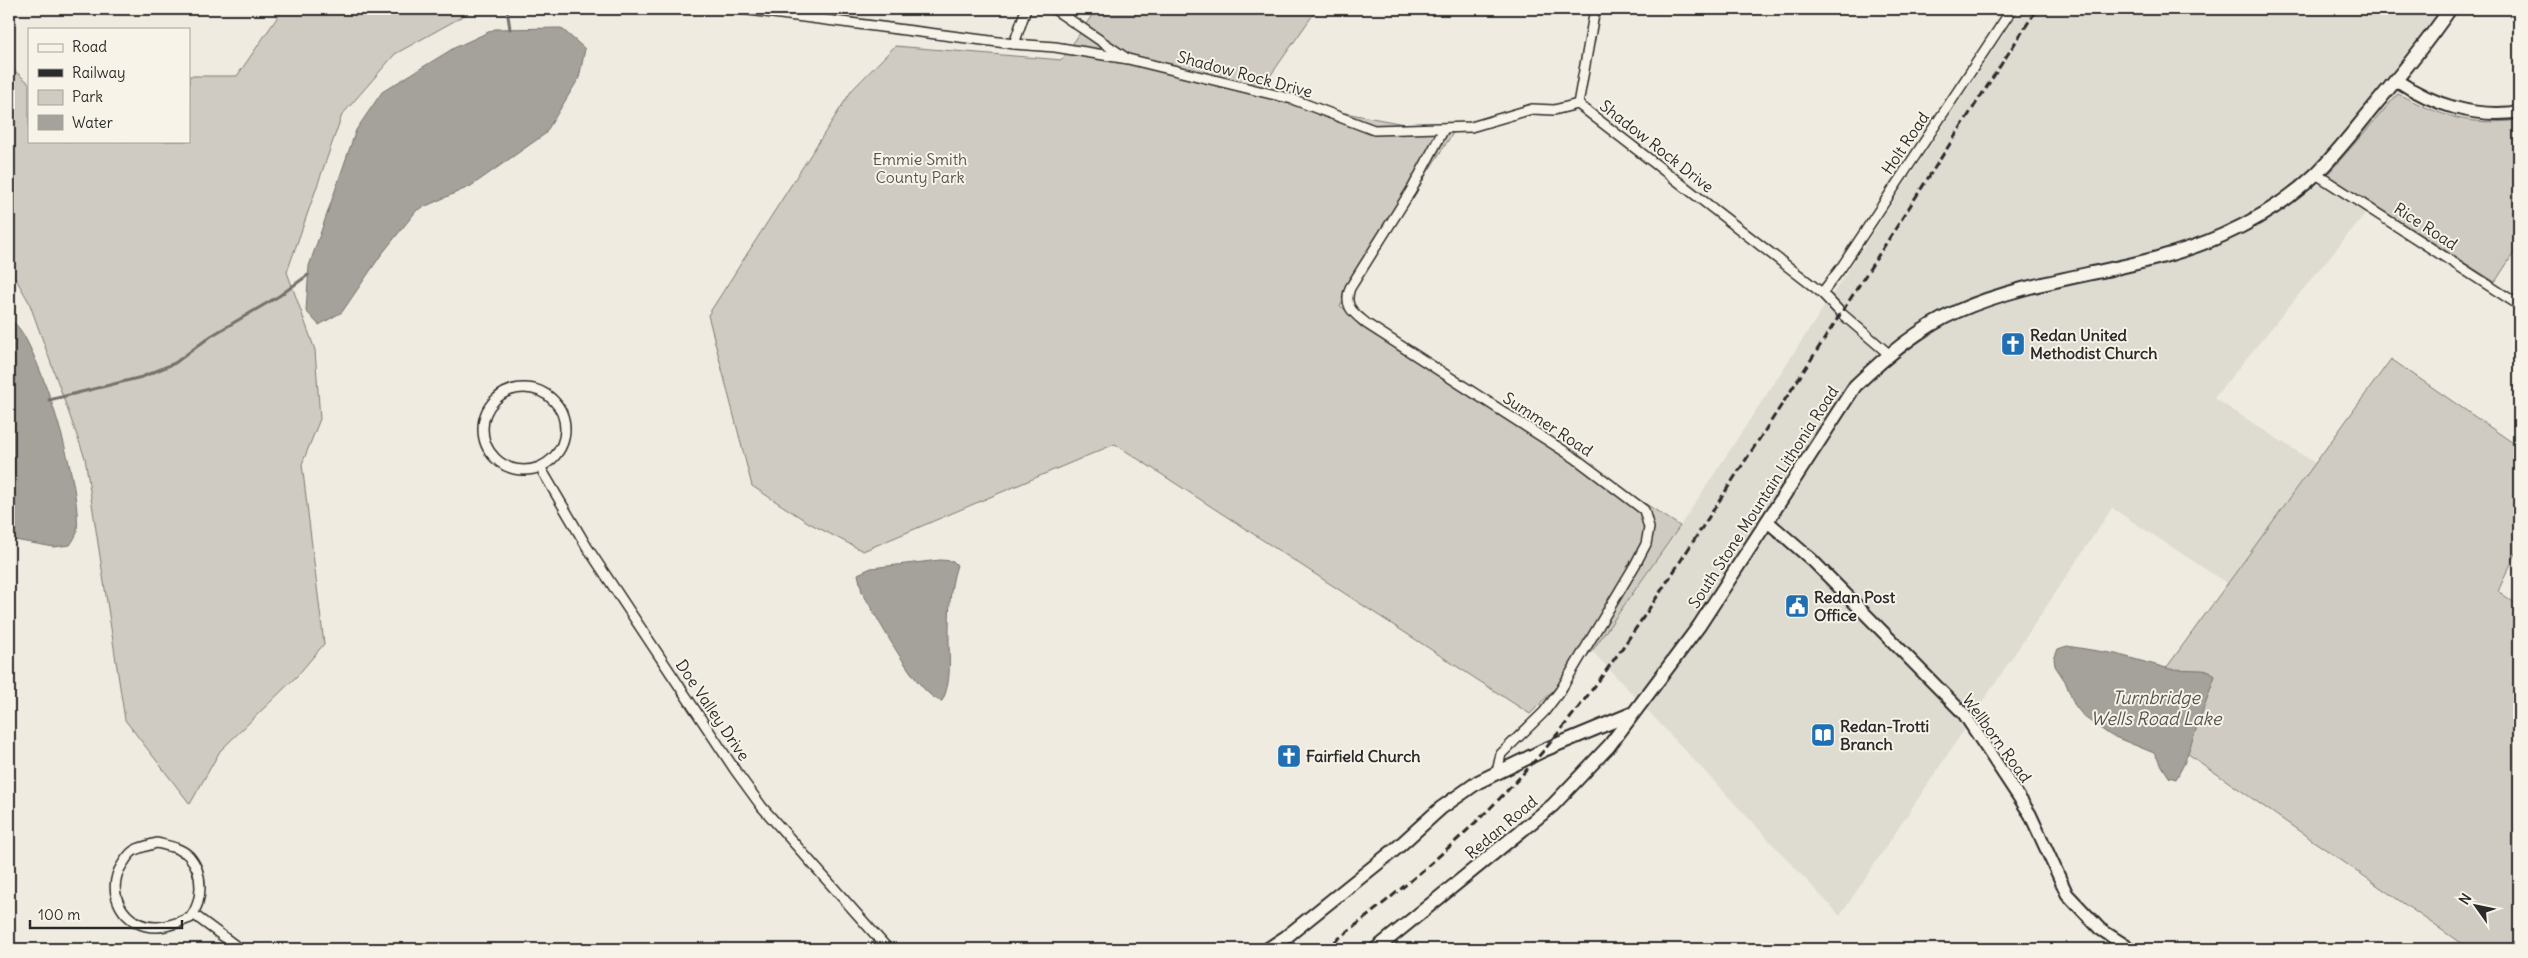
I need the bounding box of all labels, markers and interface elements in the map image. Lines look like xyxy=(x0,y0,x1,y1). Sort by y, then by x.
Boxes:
legend xyxy=(28,28,190,142)
text: Road xyxy=(72,37,107,56)
street label: Shadow Rock Drive xyxy=(1175,46,1315,102)
text: Railway xyxy=(72,63,126,82)
text: Park xyxy=(72,87,103,106)
street label: Shadow Rock Drive xyxy=(1596,95,1718,197)
street label: Holt Road xyxy=(1877,108,1933,178)
text: Water xyxy=(72,113,113,132)
park label: Emmie Smith County Park xyxy=(873,149,967,187)
street label: Rice Road xyxy=(2391,198,2461,254)
place label: Redan United Methodist Church xyxy=(2030,325,2157,363)
church icon: Redan United Methodist Church xyxy=(2000,331,2026,357)
street label: South Stone Mountain Lithonia Road xyxy=(1684,382,1842,612)
street label: Summer Road xyxy=(1499,388,1597,460)
place label: Redan Post Office xyxy=(1814,587,1896,625)
public building icon: Redan Post Office xyxy=(1784,593,1810,619)
street label: Doe Valley Drive xyxy=(672,656,754,764)
water label: Turnbridge Wells Road Lake xyxy=(2090,686,2223,730)
street label: Wellborn Road xyxy=(1958,690,2036,786)
place label: Redan-Trotti Branch xyxy=(1840,716,1929,754)
library icon: Redan-Trotti Branch xyxy=(1810,722,1836,748)
church icon: Fairfield Church xyxy=(1276,743,1302,769)
place label: Fairfield Church xyxy=(1306,746,1421,766)
street label: Redan Road xyxy=(1461,791,1541,863)
north arrow xyxy=(2450,880,2500,930)
text: N xyxy=(2455,890,2475,908)
scale bar xyxy=(30,898,182,930)
text: 100 m xyxy=(38,905,80,924)

